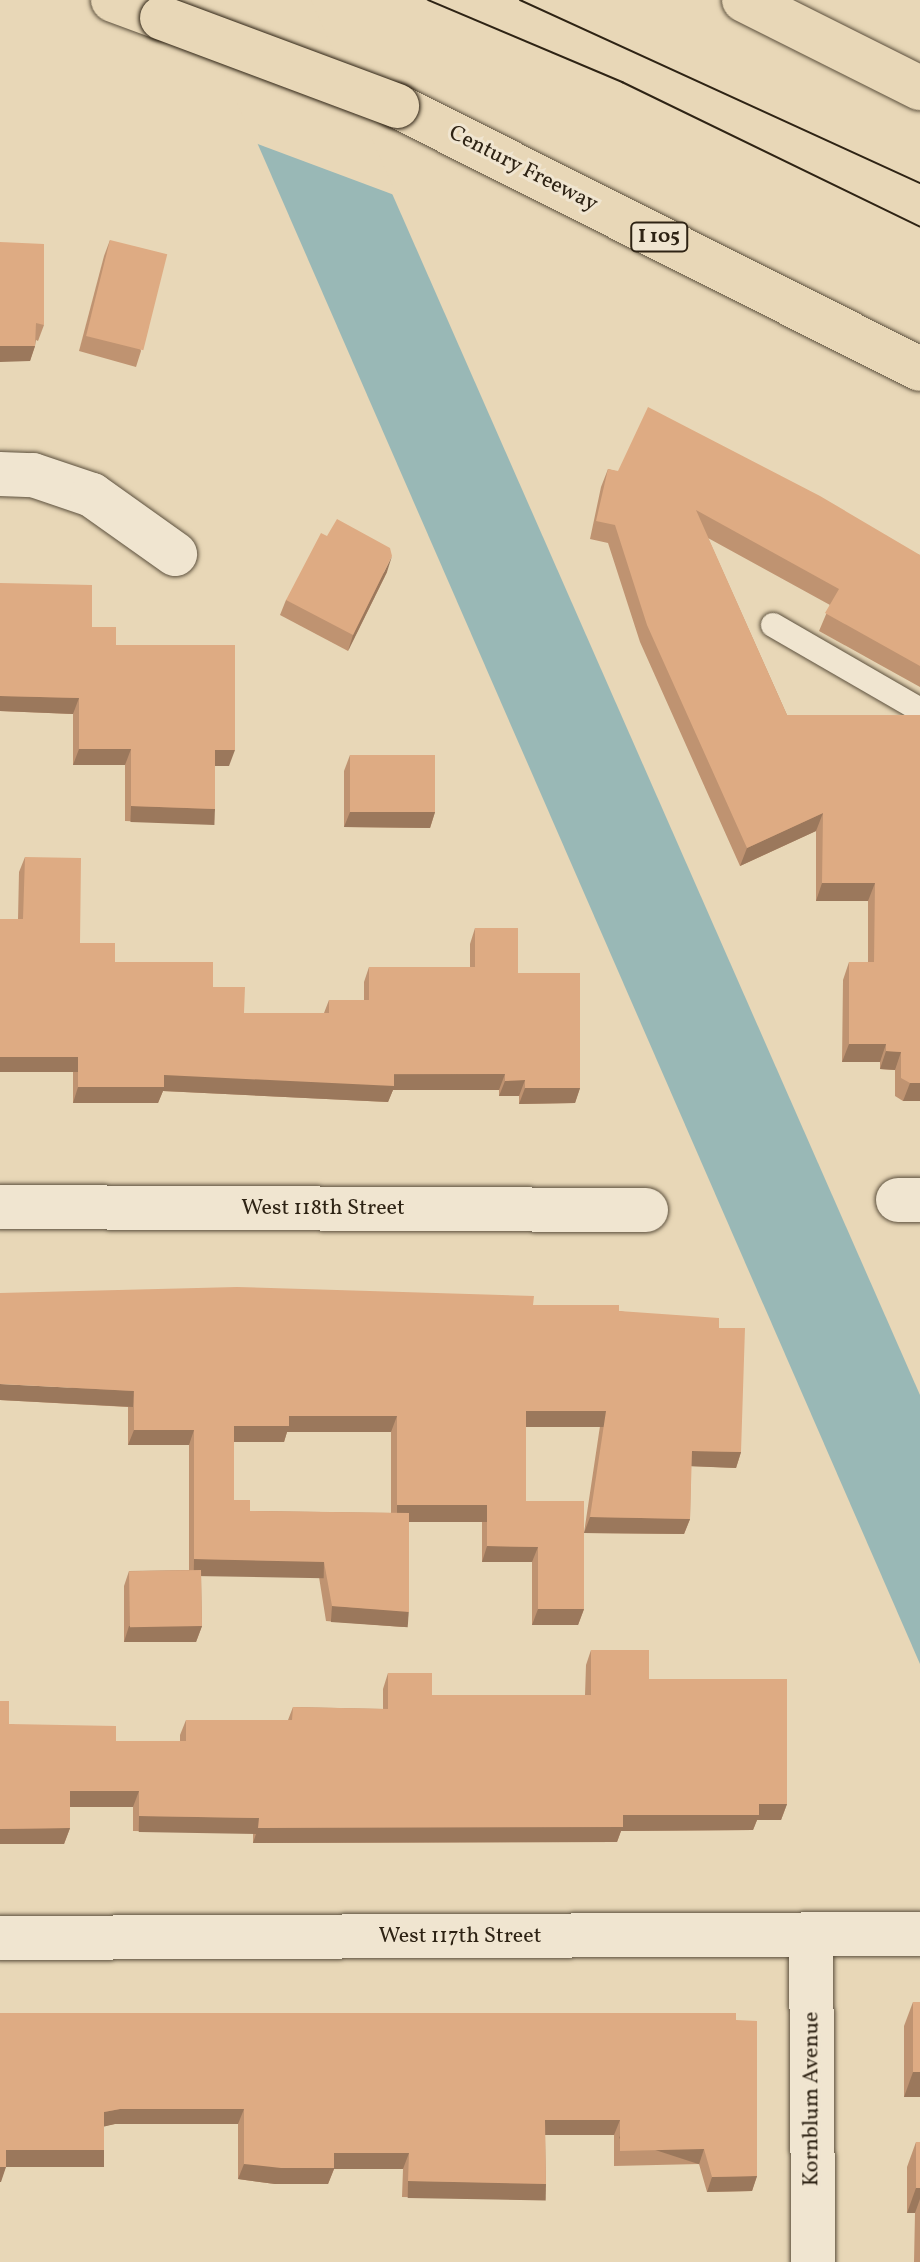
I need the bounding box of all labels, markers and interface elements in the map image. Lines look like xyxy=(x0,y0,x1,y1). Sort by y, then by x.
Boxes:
street label: Century Freeway xyxy=(444,120,602,218)
road number: I 105 xyxy=(629,221,689,253)
street label: West 118th Street xyxy=(241,1196,405,1222)
street label: West 117th Street xyxy=(379,1924,541,1950)
street label: Kornblum Avenue xyxy=(799,2012,825,2186)

